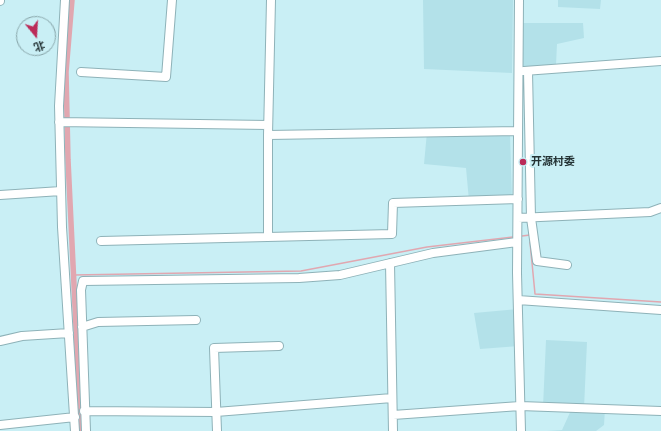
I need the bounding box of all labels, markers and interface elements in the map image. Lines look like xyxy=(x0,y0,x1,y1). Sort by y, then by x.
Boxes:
north arrow xyxy=(16,16,56,56)
text: 北 xyxy=(32,38,47,55)
place label: 开源村委 xyxy=(531,155,575,169)
marker: 开源村委 xyxy=(518,157,528,167)

